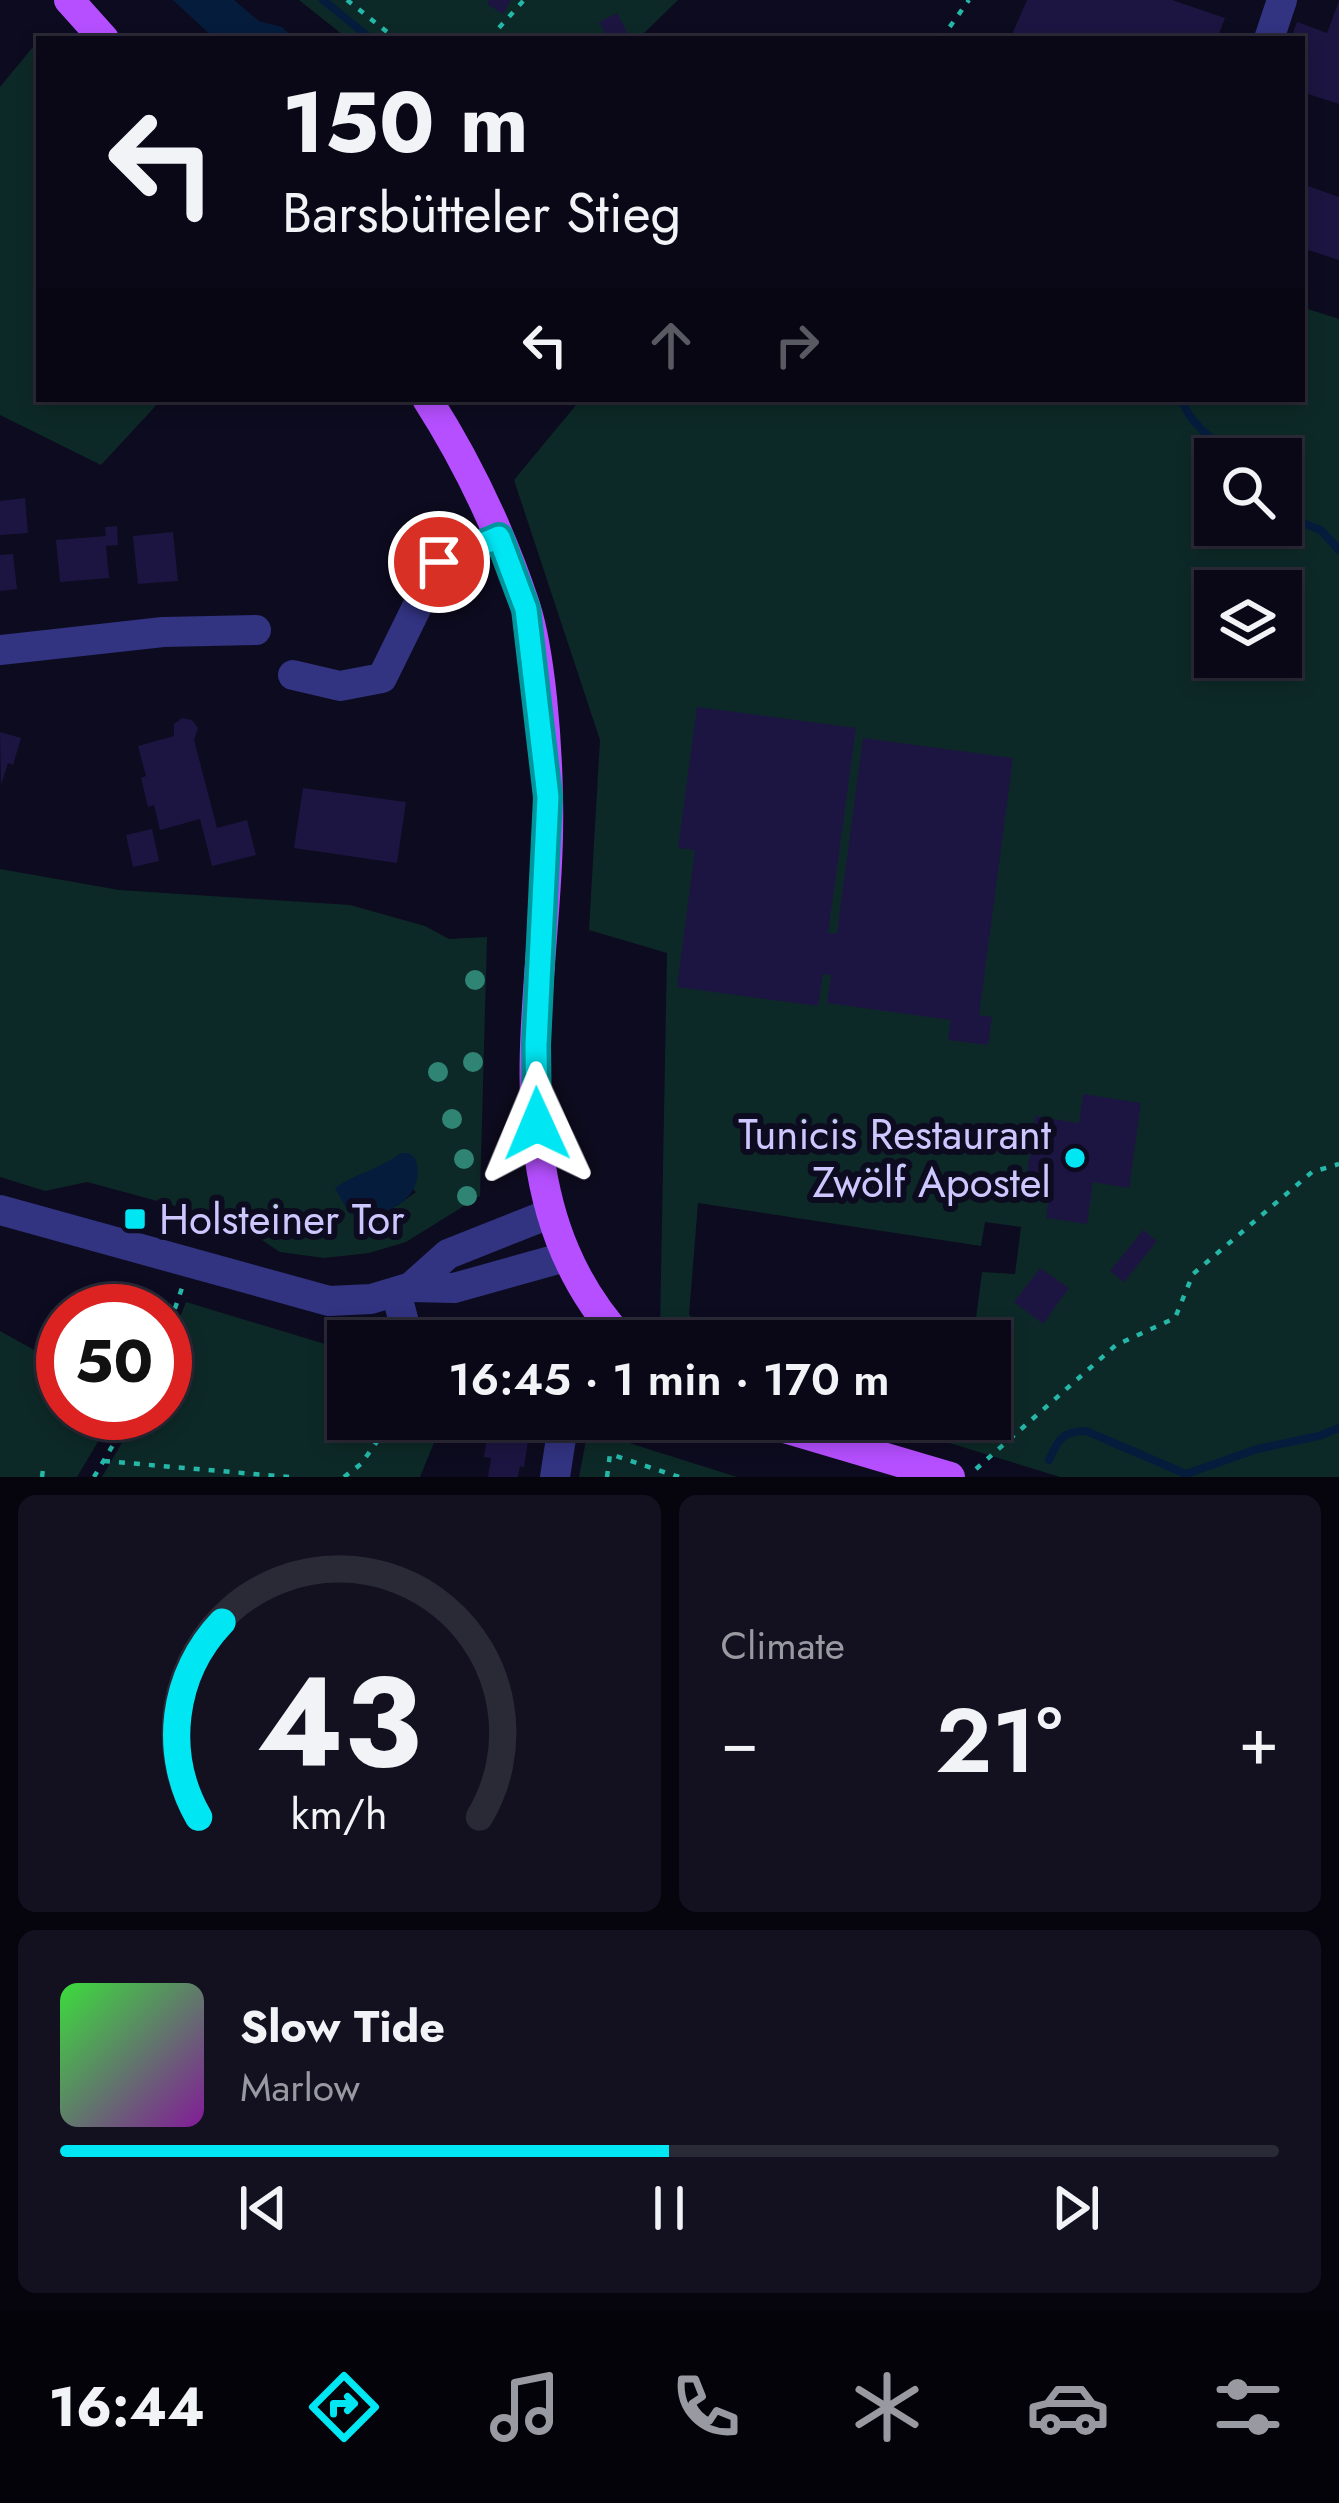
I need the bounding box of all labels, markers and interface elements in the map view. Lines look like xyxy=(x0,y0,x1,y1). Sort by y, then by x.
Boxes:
text: 150 m xyxy=(282,62,529,184)
icon: left xyxy=(84,84,240,240)
text: Barsbütteler Stieg xyxy=(282,174,681,252)
icon: left xyxy=(512,312,578,378)
icon: ahead xyxy=(638,312,704,378)
icon: right xyxy=(764,312,830,378)
map controls xyxy=(1194,438,1302,678)
button: search xyxy=(1194,438,1302,546)
pin xyxy=(388,511,490,613)
icon: arrive xyxy=(406,529,472,595)
button: layers xyxy=(1194,570,1302,678)
position arrow xyxy=(474,1061,600,1187)
place label: Tunicis Restaurant Zwölf Apostel xyxy=(738,1104,1051,1213)
marker: Tunicis Restaurant Zwölf Apostel xyxy=(1062,1145,1088,1171)
place label: Holsteiner Tor xyxy=(159,1189,405,1250)
marker: Holsteiner Tor xyxy=(122,1206,148,1232)
speed limit sign: 50 xyxy=(36,1284,192,1440)
text: 16:45 · 1 min · 170 m xyxy=(448,1347,890,1412)
text: Climate xyxy=(721,1617,845,1674)
text: 43 xyxy=(257,1632,422,1813)
text: 21° xyxy=(935,1676,1062,1806)
text: − xyxy=(721,1693,759,1789)
text: + xyxy=(1238,1693,1279,1789)
text: km/h xyxy=(291,1782,388,1844)
text: Slow Tide xyxy=(240,1994,445,2059)
text: Marlow xyxy=(240,2059,360,2116)
icon: previous xyxy=(230,2175,296,2241)
icon: pause xyxy=(636,2175,702,2241)
icon: next xyxy=(1043,2175,1109,2241)
icon: directions xyxy=(302,2365,386,2449)
icon: music xyxy=(483,2365,567,2449)
icon: phone xyxy=(664,2365,748,2449)
icon: climate xyxy=(845,2365,929,2449)
icon: car xyxy=(1026,2365,1110,2449)
icon: filters xyxy=(1206,2365,1290,2449)
text: 16:44 xyxy=(48,2368,205,2446)

